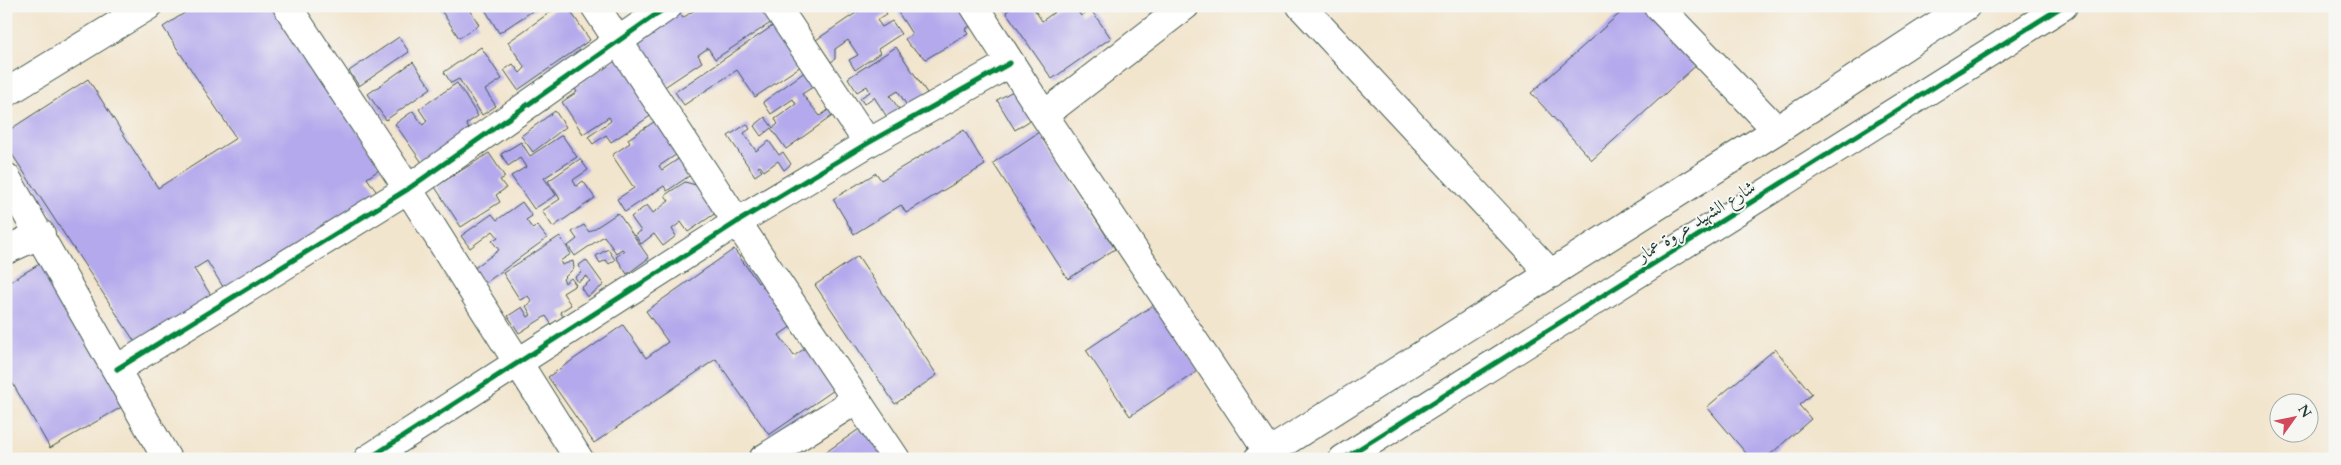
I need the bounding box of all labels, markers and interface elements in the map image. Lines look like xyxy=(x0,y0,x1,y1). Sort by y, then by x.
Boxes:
street label: شارع الشهيد عروة عمار xyxy=(1630,175,1762,271)
north arrow xyxy=(2268,392,2318,442)
text: N xyxy=(2293,401,2316,421)

